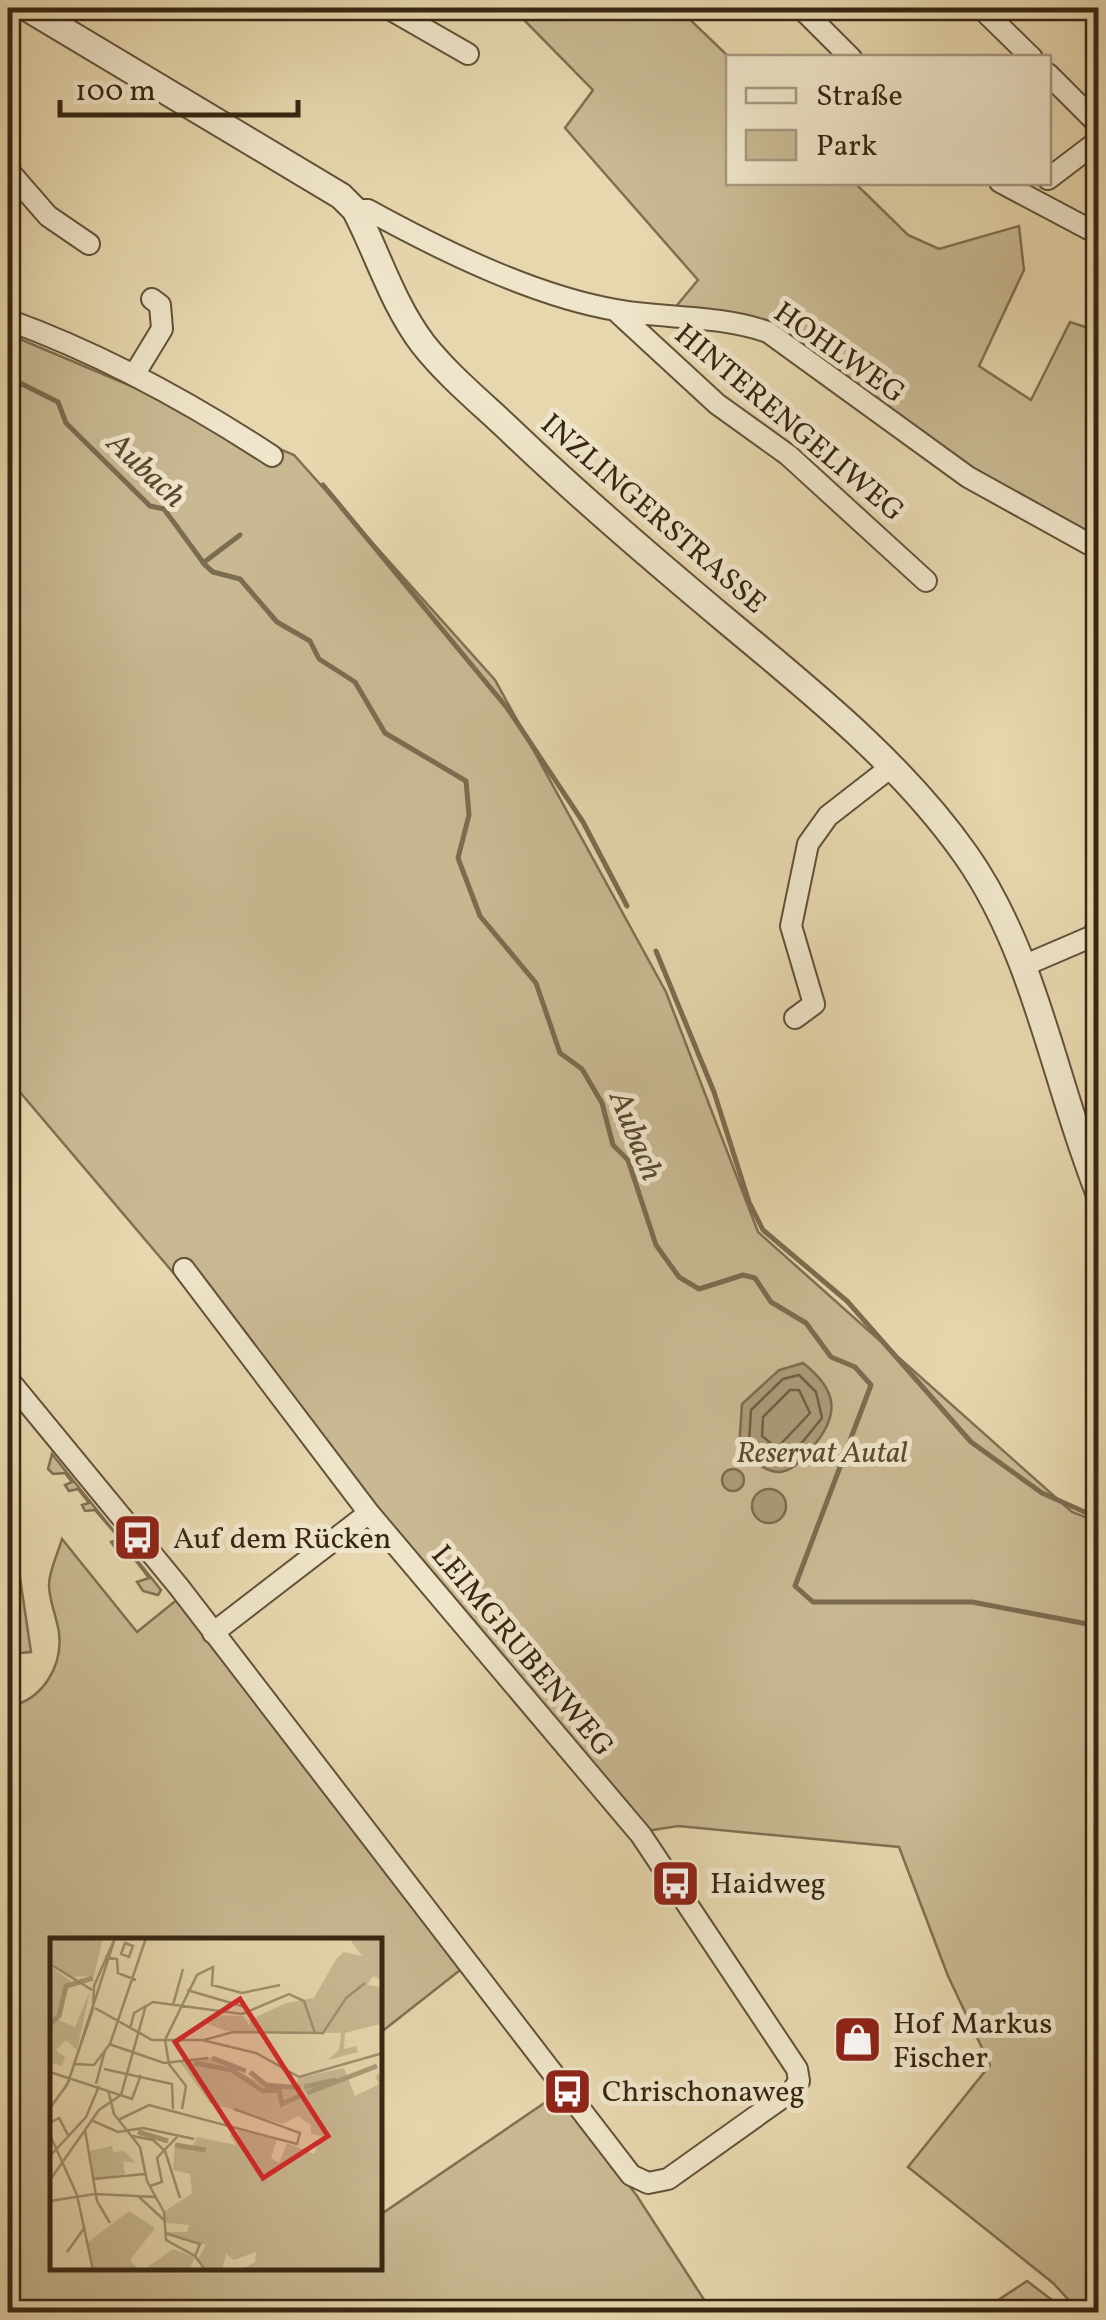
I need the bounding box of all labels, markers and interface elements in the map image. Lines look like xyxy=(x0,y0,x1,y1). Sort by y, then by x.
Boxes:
scale bar xyxy=(60,55,298,117)
legend xyxy=(726,55,1051,185)
text: 100 m xyxy=(75,71,156,113)
text: Straße xyxy=(816,76,903,118)
text: Park xyxy=(816,126,877,168)
street label: HOHLWEG xyxy=(764,293,913,414)
street label: HINTERENGELIWEG xyxy=(665,315,913,532)
street label: INZLINGERSTRASSE xyxy=(531,405,775,624)
water label: Aubach xyxy=(95,422,194,519)
water label: Aubach xyxy=(596,1083,672,1188)
park label: Reservat Autal xyxy=(736,1433,908,1475)
bus stop icon: Auf dem Rücken xyxy=(112,1512,164,1564)
place label: Auf dem Rücken xyxy=(173,1519,392,1561)
street label: LEIMGRUBENWEG xyxy=(420,1536,623,1766)
bus stop icon: Haidweg xyxy=(649,1857,701,1909)
place label: Haidweg xyxy=(710,1864,826,1906)
inset map xyxy=(50,1938,382,2270)
place label: Hof Markus Fischer xyxy=(893,2004,1052,2080)
shop icon: Hof Markus Fischer xyxy=(832,2014,884,2066)
bus stop icon: Chrischonaweg xyxy=(541,2065,593,2117)
place label: Chrischonaweg xyxy=(602,2072,805,2114)

